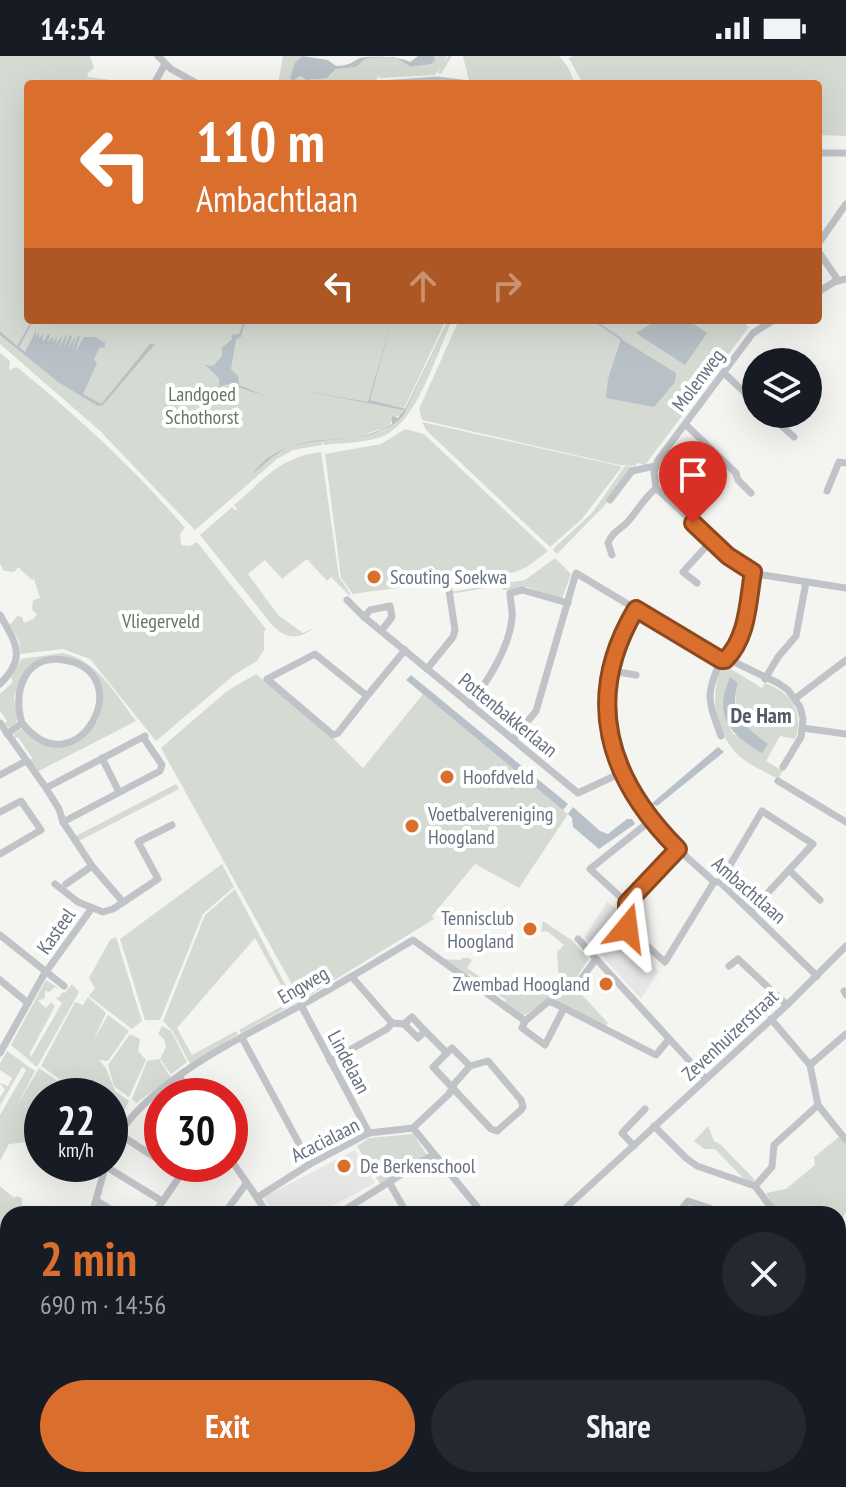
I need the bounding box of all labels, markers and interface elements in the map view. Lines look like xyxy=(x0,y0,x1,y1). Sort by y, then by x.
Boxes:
text: 14:54 xyxy=(40,9,105,48)
text: 110 m xyxy=(196,105,325,177)
icon: left xyxy=(64,112,168,216)
text: Ambachtlaan xyxy=(196,175,358,222)
icon: left xyxy=(317,264,361,308)
icon: ahead xyxy=(401,264,445,308)
icon: right xyxy=(485,264,529,308)
street label: Molenweg xyxy=(666,344,730,416)
map controls xyxy=(742,348,822,428)
button: layers xyxy=(742,348,822,428)
park label: Landgoed Schothorst xyxy=(165,381,239,430)
pin xyxy=(659,441,727,523)
icon: arrive xyxy=(671,453,715,497)
place label: Scouting Soekwa xyxy=(390,564,507,590)
marker: Scouting Soekwa xyxy=(365,568,383,586)
park label: Vliegerveld xyxy=(121,608,200,634)
street label: Pottenbakkerlaan xyxy=(453,667,563,763)
district label: De Ham xyxy=(730,701,792,729)
place label: Hoofdveld xyxy=(463,764,534,790)
marker: Hoofdveld xyxy=(438,768,456,786)
place label: Voetbalvereniging Hoogland xyxy=(427,801,553,850)
marker: Voetbalvereniging Hoogland xyxy=(403,817,421,835)
street label: Ambachtlaan xyxy=(706,851,792,929)
position arrow xyxy=(585,886,669,970)
street label: Kasteel xyxy=(31,903,81,959)
place label: Tennisclub Hoogland xyxy=(441,905,514,954)
marker: Tennisclub Hoogland xyxy=(521,920,539,938)
street label: Engweg xyxy=(273,960,333,1010)
place label: Zwembad Hoogland xyxy=(452,971,590,997)
marker: Zwembad Hoogland xyxy=(597,975,615,993)
street label: Zevenhuizerstraat xyxy=(676,983,784,1086)
street label: Lindelaan xyxy=(322,1026,376,1098)
speed limit sign: 30 xyxy=(144,1078,248,1182)
text: 22 xyxy=(57,1094,95,1146)
street label: Acacialaan xyxy=(286,1112,364,1168)
text: km/h xyxy=(58,1137,94,1163)
place label: De Berkenschool xyxy=(360,1153,476,1179)
marker: De Berkenschool xyxy=(335,1157,353,1175)
text: 2 min xyxy=(40,1227,137,1289)
button: close xyxy=(722,1232,806,1316)
text: 690 m · 14:56 xyxy=(40,1288,166,1321)
button: Exit xyxy=(40,1380,415,1472)
button: Share xyxy=(431,1380,806,1472)

